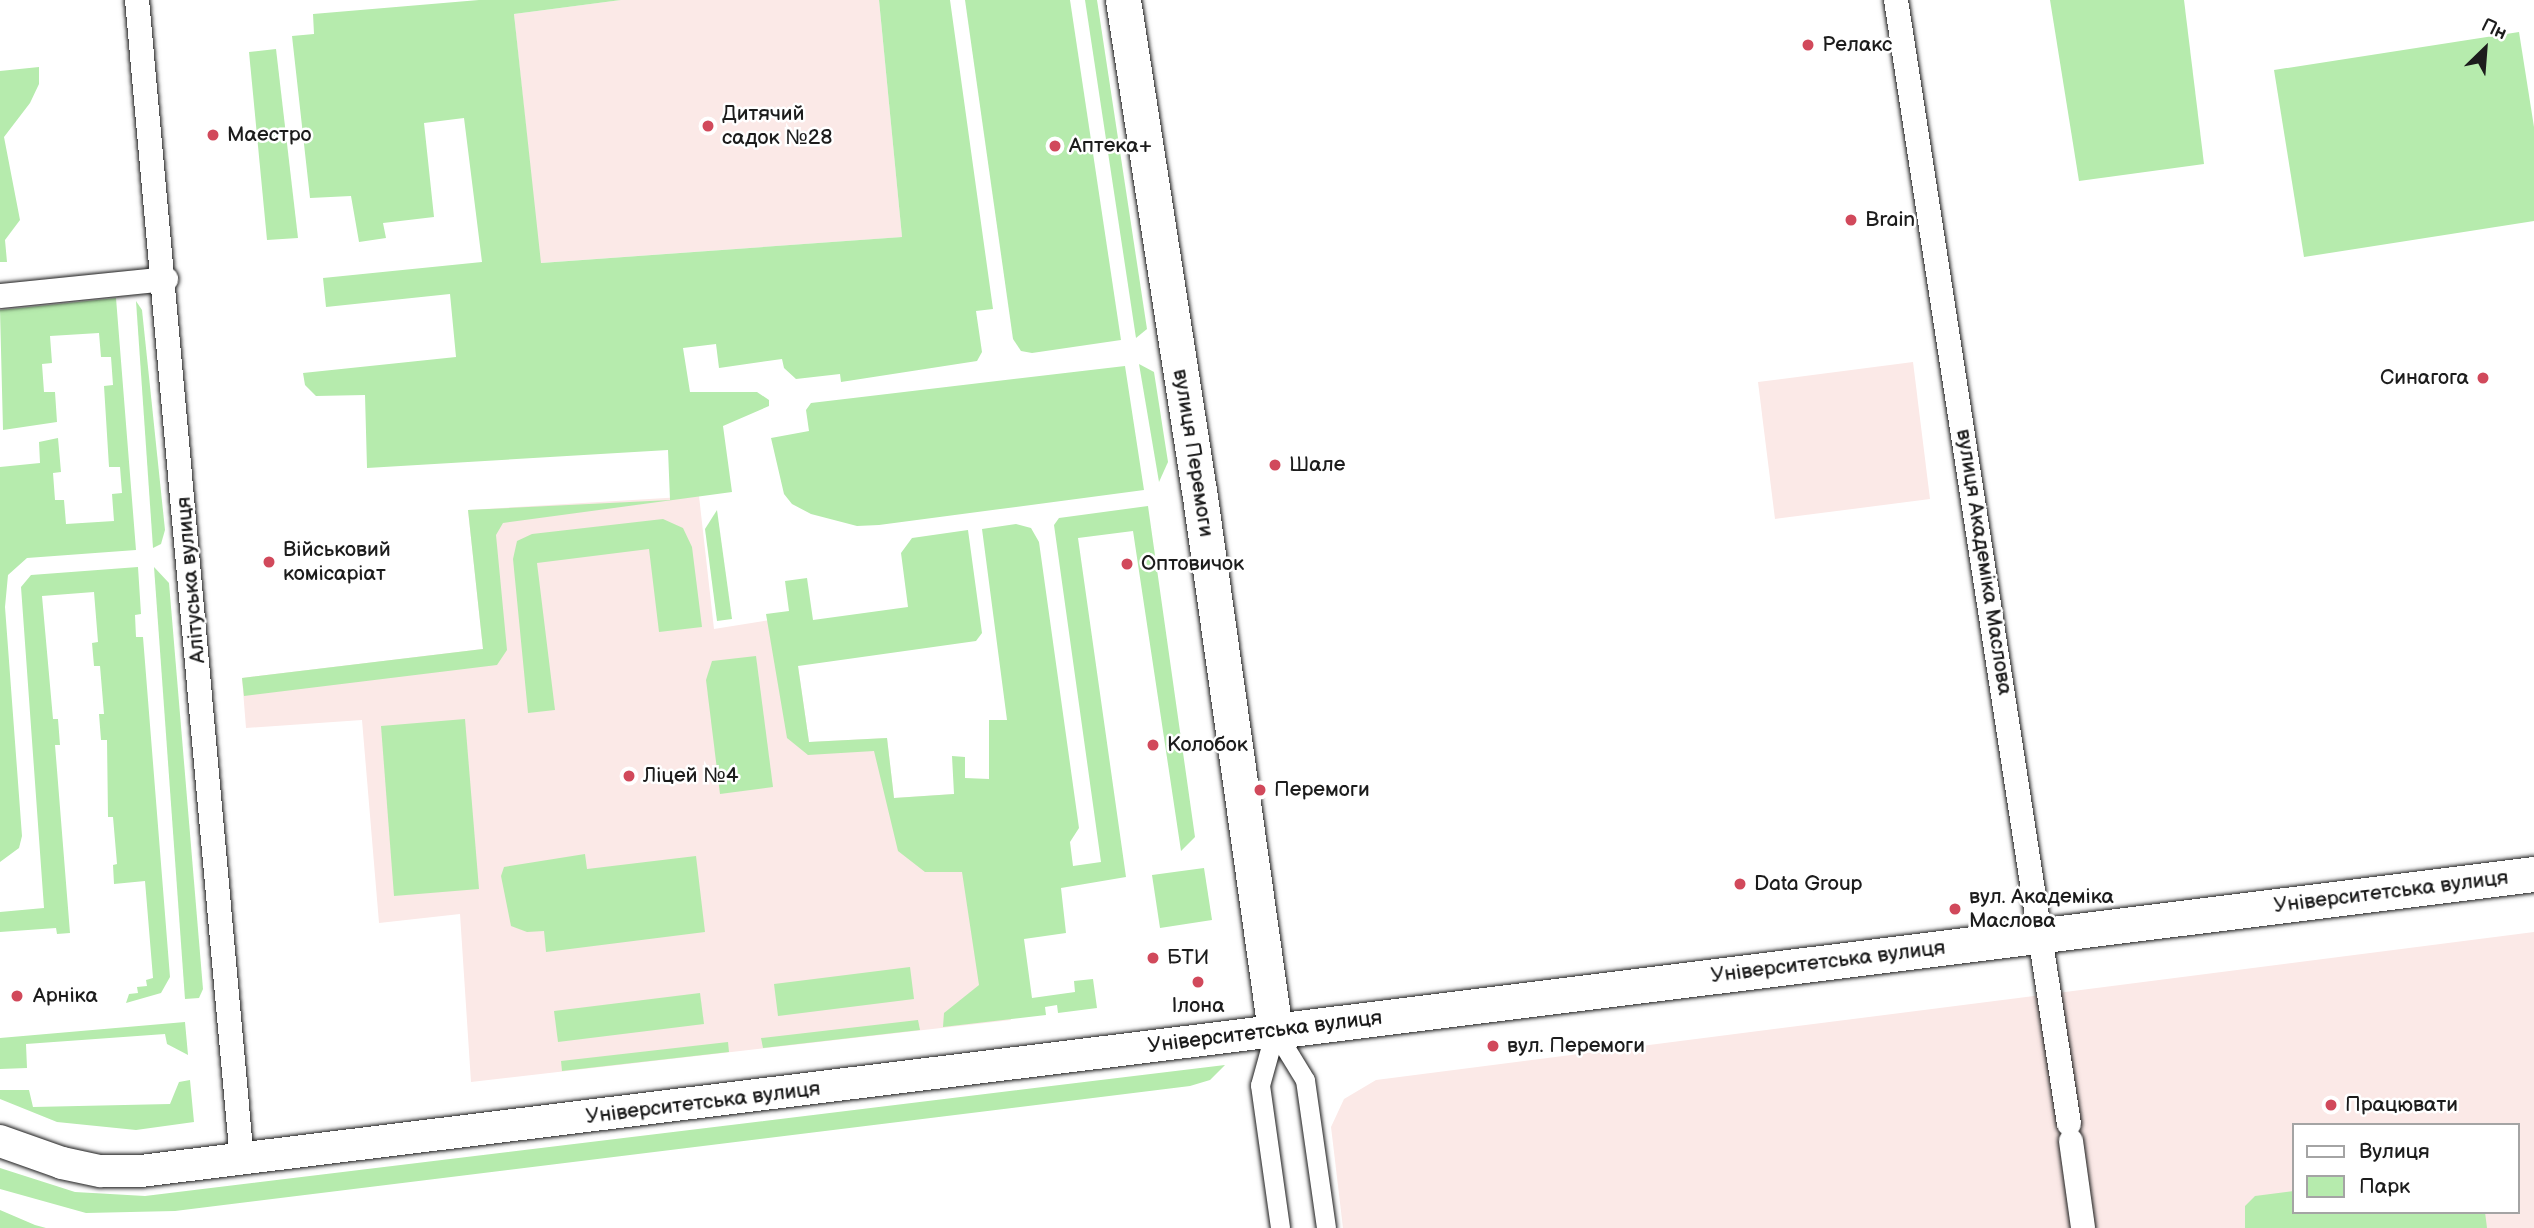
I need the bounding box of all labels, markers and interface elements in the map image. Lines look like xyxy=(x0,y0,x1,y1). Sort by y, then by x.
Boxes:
north arrow xyxy=(2450,14,2520,84)
text: Пн xyxy=(2478,14,2510,45)
place label: Релакс xyxy=(1822,32,1892,58)
marker: Релакс xyxy=(1800,37,1816,53)
place label: Дитячий садок №28 xyxy=(722,101,832,151)
marker: Дитячий садок №28 xyxy=(700,118,716,134)
place label: Маестро xyxy=(227,122,312,148)
marker: Маестро xyxy=(205,127,221,143)
place label: Аптека+ xyxy=(1069,133,1153,159)
marker: Аптека+ xyxy=(1047,138,1063,154)
place label: Brain xyxy=(1865,207,1915,233)
marker: Brain xyxy=(1843,212,1859,228)
place label: Синагога xyxy=(2380,365,2469,391)
street label: вулиця Перемоги xyxy=(1167,367,1219,539)
marker: Синагога xyxy=(2475,370,2491,386)
street label: вулиця Академіка Маслова xyxy=(1951,427,2017,697)
place label: Шале xyxy=(1289,452,1345,478)
marker: Шале xyxy=(1267,457,1283,473)
street label: Алітуська вулиця xyxy=(171,496,211,664)
place label: Військовий комісаріат xyxy=(283,537,391,587)
place label: Оптовичок xyxy=(1141,551,1244,577)
marker: Військовий комісаріат xyxy=(261,554,277,570)
marker: Оптовичок xyxy=(1119,556,1135,572)
place label: Колобок xyxy=(1167,732,1248,758)
marker: Колобок xyxy=(1145,737,1161,753)
place label: Ліцей №4 xyxy=(643,763,739,789)
marker: Ліцей №4 xyxy=(621,768,637,784)
place label: Перемоги xyxy=(1274,777,1370,803)
marker: Перемоги xyxy=(1252,782,1268,798)
street label: Університетська вулиця xyxy=(2272,865,2510,919)
place label: Data Group xyxy=(1754,871,1863,897)
marker: Data Group xyxy=(1732,876,1748,892)
place label: вул. Академіка Маслова xyxy=(1969,884,2114,934)
marker: вул. Академіка Маслова xyxy=(1947,901,1963,917)
street label: Університетська вулиця xyxy=(1709,935,1947,989)
place label: БТИ xyxy=(1167,945,1209,971)
marker: БТИ xyxy=(1145,950,1161,966)
marker: Ілона xyxy=(1190,974,1206,990)
place label: Арніка xyxy=(33,983,98,1009)
marker: Арніка xyxy=(7,986,27,1006)
place label: Ілона xyxy=(1171,993,1225,1019)
street label: Університетська вулиця xyxy=(1146,1005,1384,1059)
place label: вул. Перемоги xyxy=(1507,1033,1645,1059)
marker: вул. Перемоги xyxy=(1485,1038,1501,1054)
street label: Університетська вулиця xyxy=(584,1076,822,1130)
place label: Працювати xyxy=(2345,1092,2458,1118)
marker: Працювати xyxy=(2323,1097,2339,1113)
legend xyxy=(2292,1123,2520,1214)
text: Вулиця xyxy=(2359,1139,2430,1164)
text: Парк xyxy=(2359,1174,2410,1199)

